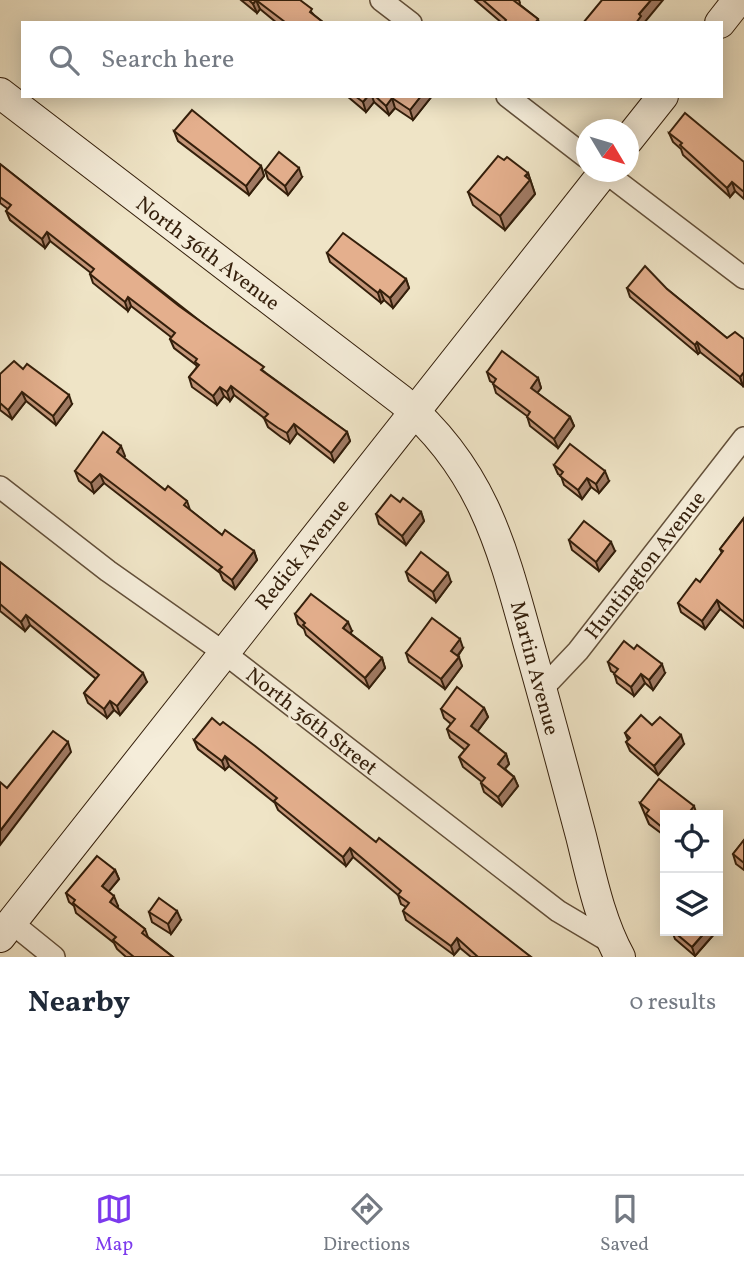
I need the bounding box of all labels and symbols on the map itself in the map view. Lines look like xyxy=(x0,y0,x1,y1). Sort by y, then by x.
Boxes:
north arrow xyxy=(576,119,639,182)
street label: North 36th Avenue xyxy=(129,190,285,318)
street label: Huntington Avenue xyxy=(579,486,713,646)
street label: Redick Avenue xyxy=(249,493,357,617)
street label: Martin Avenue xyxy=(502,598,565,739)
street label: North 36th Street xyxy=(239,661,383,783)

